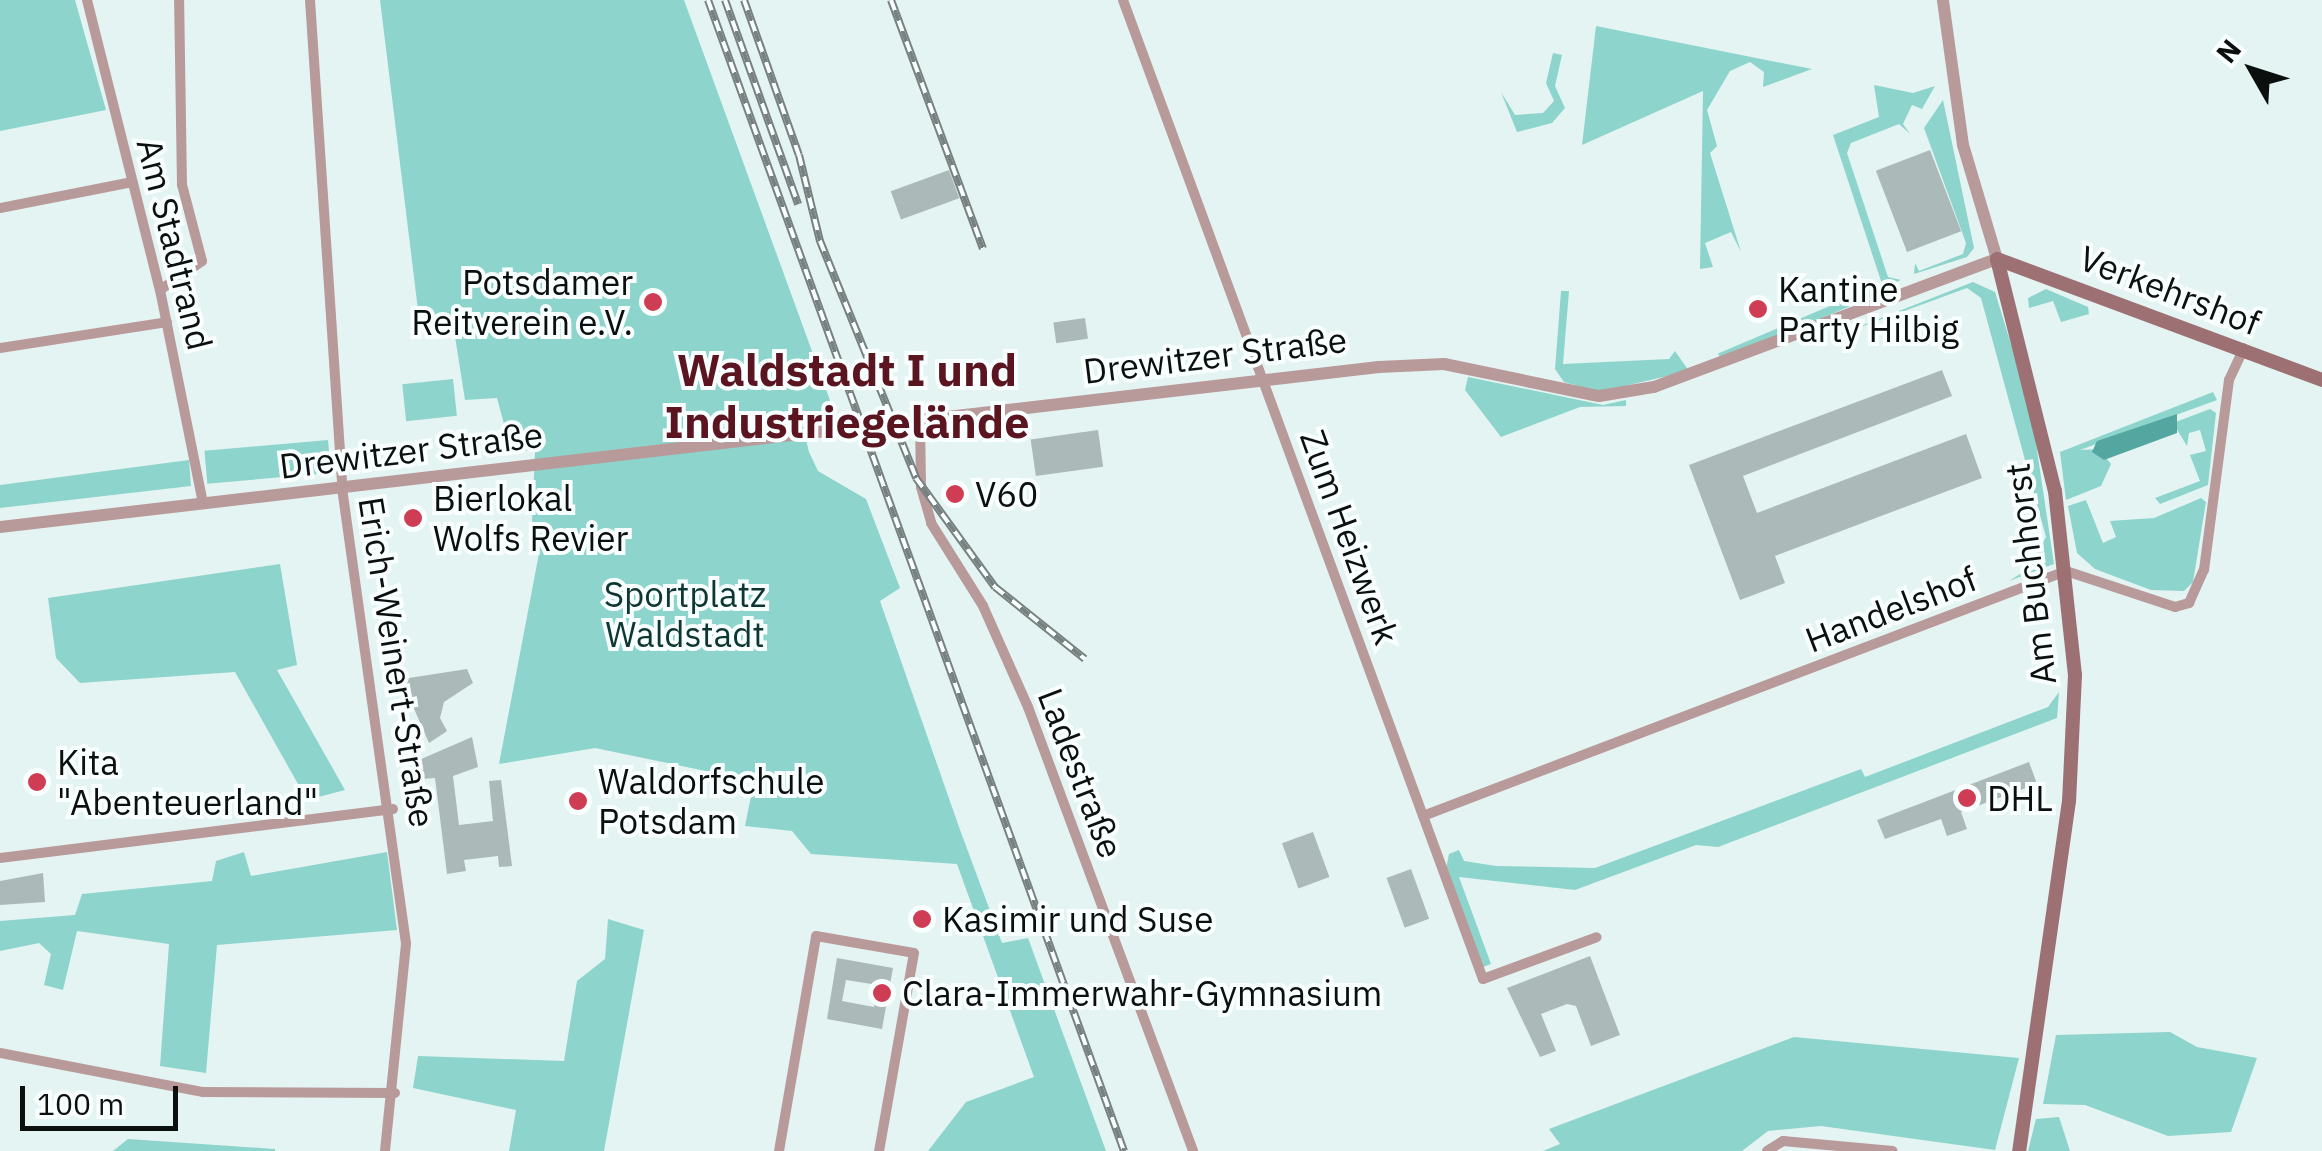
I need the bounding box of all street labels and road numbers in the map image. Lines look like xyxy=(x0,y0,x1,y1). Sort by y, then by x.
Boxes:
street label: Am Stadtrand xyxy=(128,134,222,354)
street label: Verkehrshof xyxy=(2074,236,2266,344)
street label: Drewitzer Straße xyxy=(1081,318,1349,392)
street label: Drewitzer Straße xyxy=(277,413,545,487)
street label: Zum Heizwerk xyxy=(1292,424,1408,650)
street label: Am Buchhorst xyxy=(1996,461,2064,687)
street label: Erich-Weinert-Straße xyxy=(350,494,444,830)
street label: Handelshof xyxy=(1799,557,1983,661)
street label: Ladestraße xyxy=(1030,682,1132,864)

